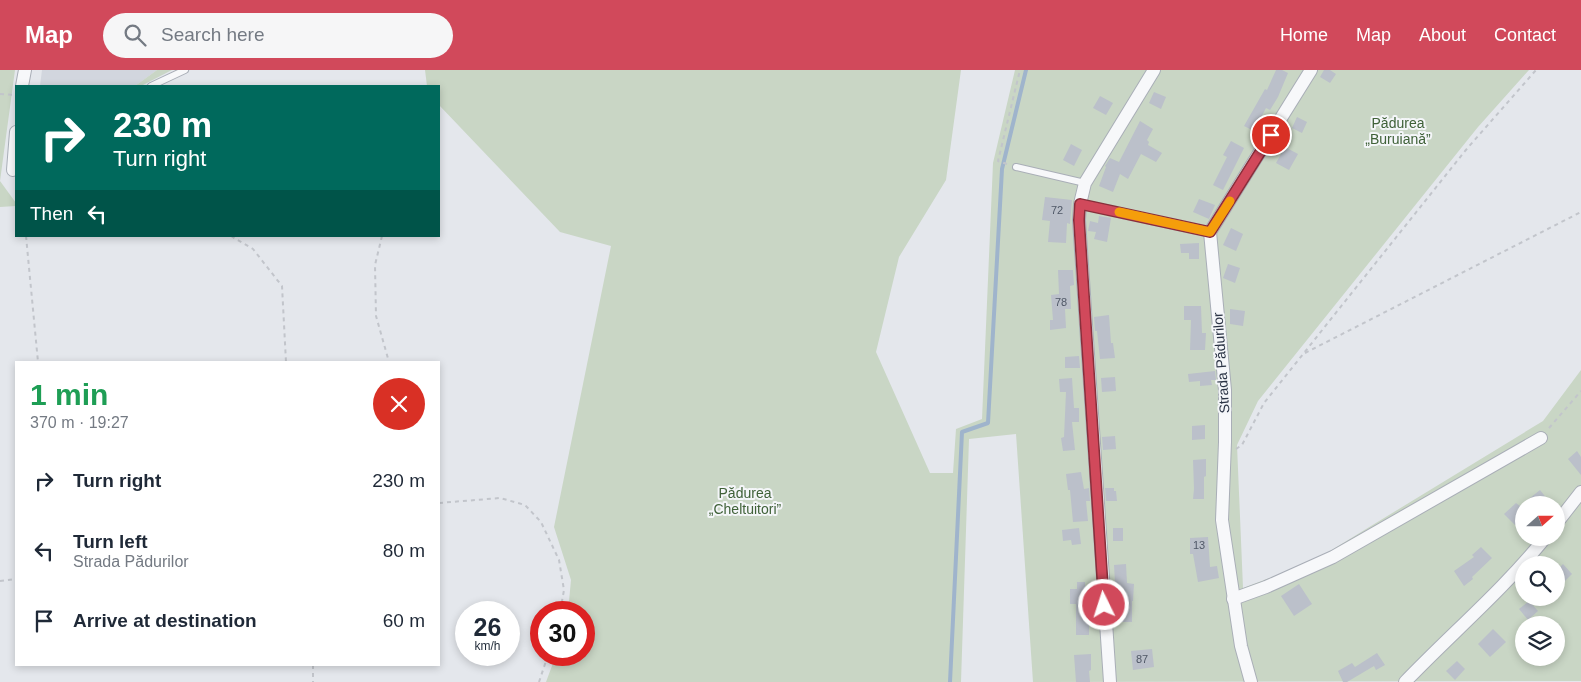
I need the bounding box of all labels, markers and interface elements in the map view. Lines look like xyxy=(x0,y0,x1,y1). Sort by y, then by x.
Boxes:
search box xyxy=(103,13,453,58)
text: Map xyxy=(25,21,73,48)
icon: search xyxy=(121,21,149,49)
text: Search here xyxy=(161,24,265,45)
text: Home xyxy=(1280,25,1328,45)
text: Map xyxy=(1356,25,1391,45)
text: About xyxy=(1419,25,1466,45)
text: Contact xyxy=(1494,25,1556,45)
icon: right xyxy=(30,105,95,170)
text: 230 m xyxy=(113,105,212,144)
pin xyxy=(1250,114,1292,156)
park label: Pădurea „Buruiană” xyxy=(1365,115,1431,147)
icon: arrive xyxy=(1257,121,1285,149)
text: Turn right xyxy=(113,146,206,171)
icon: left xyxy=(83,200,111,228)
text: Then xyxy=(30,203,73,224)
house number: 72 xyxy=(1051,204,1063,216)
house number: 78 xyxy=(1055,296,1067,308)
street label: Strada Pădurilor xyxy=(1209,312,1233,414)
text: 1 min xyxy=(30,378,108,411)
button: close xyxy=(373,378,425,430)
text: 370 m · 19:27 xyxy=(30,414,129,431)
icon: right xyxy=(30,467,58,495)
text: Turn right xyxy=(73,470,161,491)
text: 230 m xyxy=(372,470,425,491)
park label: Pădurea „Cheltuitori” xyxy=(709,485,782,517)
north arrow xyxy=(1515,496,1565,546)
map controls xyxy=(1515,496,1565,666)
text: Turn left xyxy=(73,531,148,552)
icon: left xyxy=(30,537,58,565)
house number: 13 xyxy=(1193,539,1205,551)
text: 80 m xyxy=(383,540,425,561)
text: Strada Pădurilor xyxy=(73,553,189,570)
button: search xyxy=(1515,556,1565,606)
position arrow xyxy=(1077,578,1129,630)
speed limit sign: 30 xyxy=(530,601,595,666)
icon: arrive xyxy=(30,607,58,635)
text: Arrive at destination xyxy=(73,610,257,631)
text: 60 m xyxy=(383,610,425,631)
text: 26 xyxy=(474,613,501,641)
button: layers xyxy=(1515,616,1565,666)
text: km/h xyxy=(474,639,501,653)
house number: 87 xyxy=(1136,653,1148,665)

